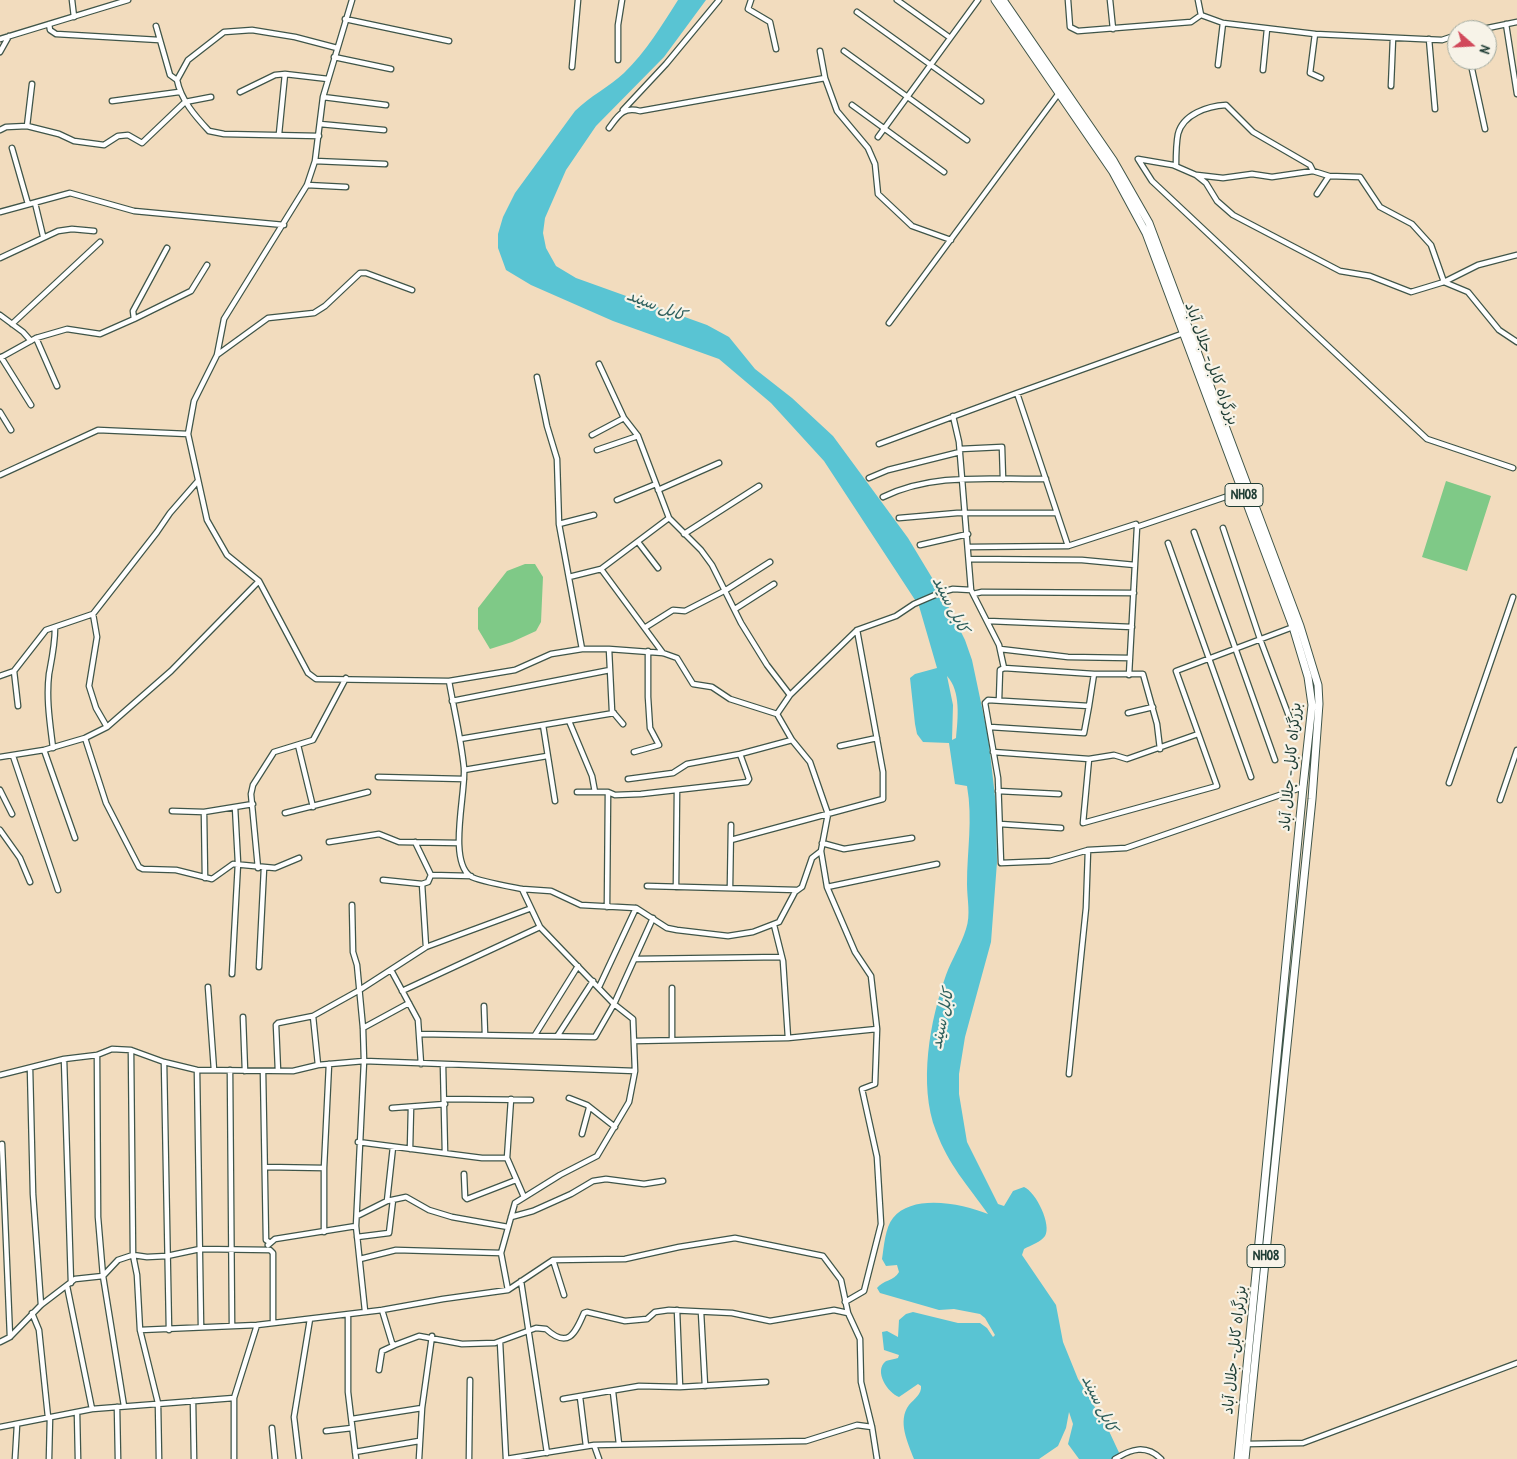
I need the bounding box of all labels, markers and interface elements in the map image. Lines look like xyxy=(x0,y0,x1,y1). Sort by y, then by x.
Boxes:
north arrow xyxy=(1447,20,1497,70)
text: N xyxy=(1476,43,1496,56)
water label: کابل سيند xyxy=(624,286,688,326)
street label: بزرگراه کابل- جلال آباد xyxy=(1180,300,1242,428)
road number: NH08 xyxy=(1225,484,1263,506)
water label: کابل سيند xyxy=(928,573,972,637)
street label: بزرگراه کابل- جلال آباد xyxy=(1276,702,1306,832)
water label: کابل سيند xyxy=(927,987,959,1051)
road number: NH08 xyxy=(1247,1244,1285,1268)
street label: بزرگراه کابل- جلال آباد xyxy=(1219,1285,1251,1415)
water label: کابل سيند xyxy=(1077,1372,1121,1436)

